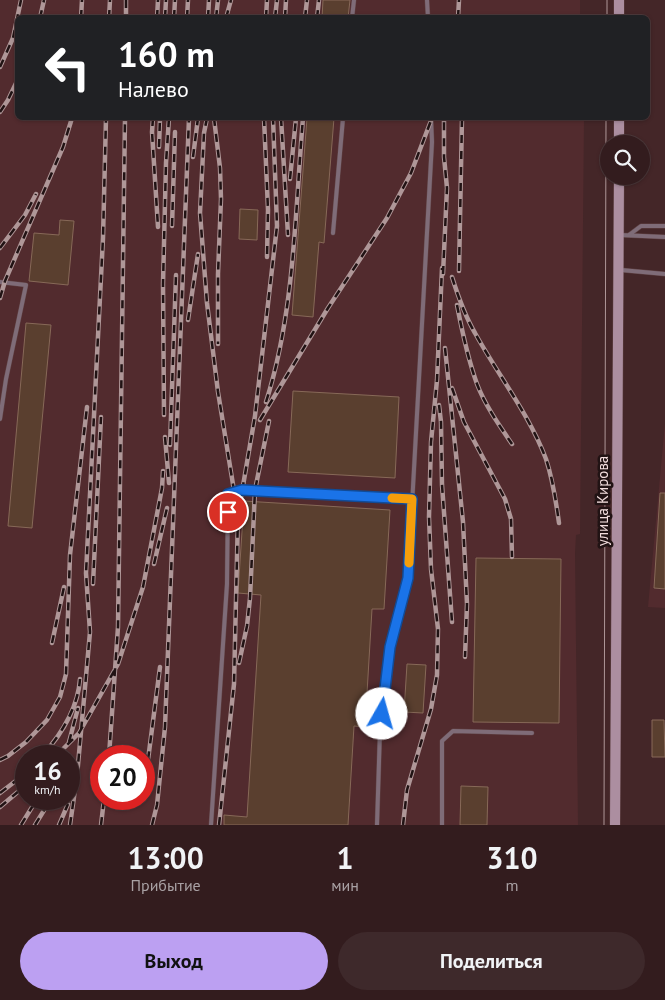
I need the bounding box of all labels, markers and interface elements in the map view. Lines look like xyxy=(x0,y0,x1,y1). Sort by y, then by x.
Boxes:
text: 160 m xyxy=(118,31,215,77)
icon: left xyxy=(35,35,100,100)
text: Налево xyxy=(118,75,189,103)
map controls xyxy=(600,135,650,185)
button: search xyxy=(600,135,650,185)
street label: улица Кирова xyxy=(593,456,612,546)
pin xyxy=(207,491,249,533)
icon: arrive xyxy=(214,498,242,526)
position arrow xyxy=(355,687,407,739)
speed limit sign: 20 xyxy=(90,745,155,810)
text: 16 xyxy=(33,755,62,787)
text: km/h xyxy=(34,782,61,797)
text: 13:00 xyxy=(128,838,204,877)
text: 1 xyxy=(337,838,354,877)
text: 310 xyxy=(486,838,537,877)
text: Прибытие xyxy=(130,875,201,895)
text: мин xyxy=(331,875,359,895)
text: m xyxy=(505,875,518,895)
button: Выход xyxy=(20,932,328,990)
button: Поделиться xyxy=(338,932,645,990)

